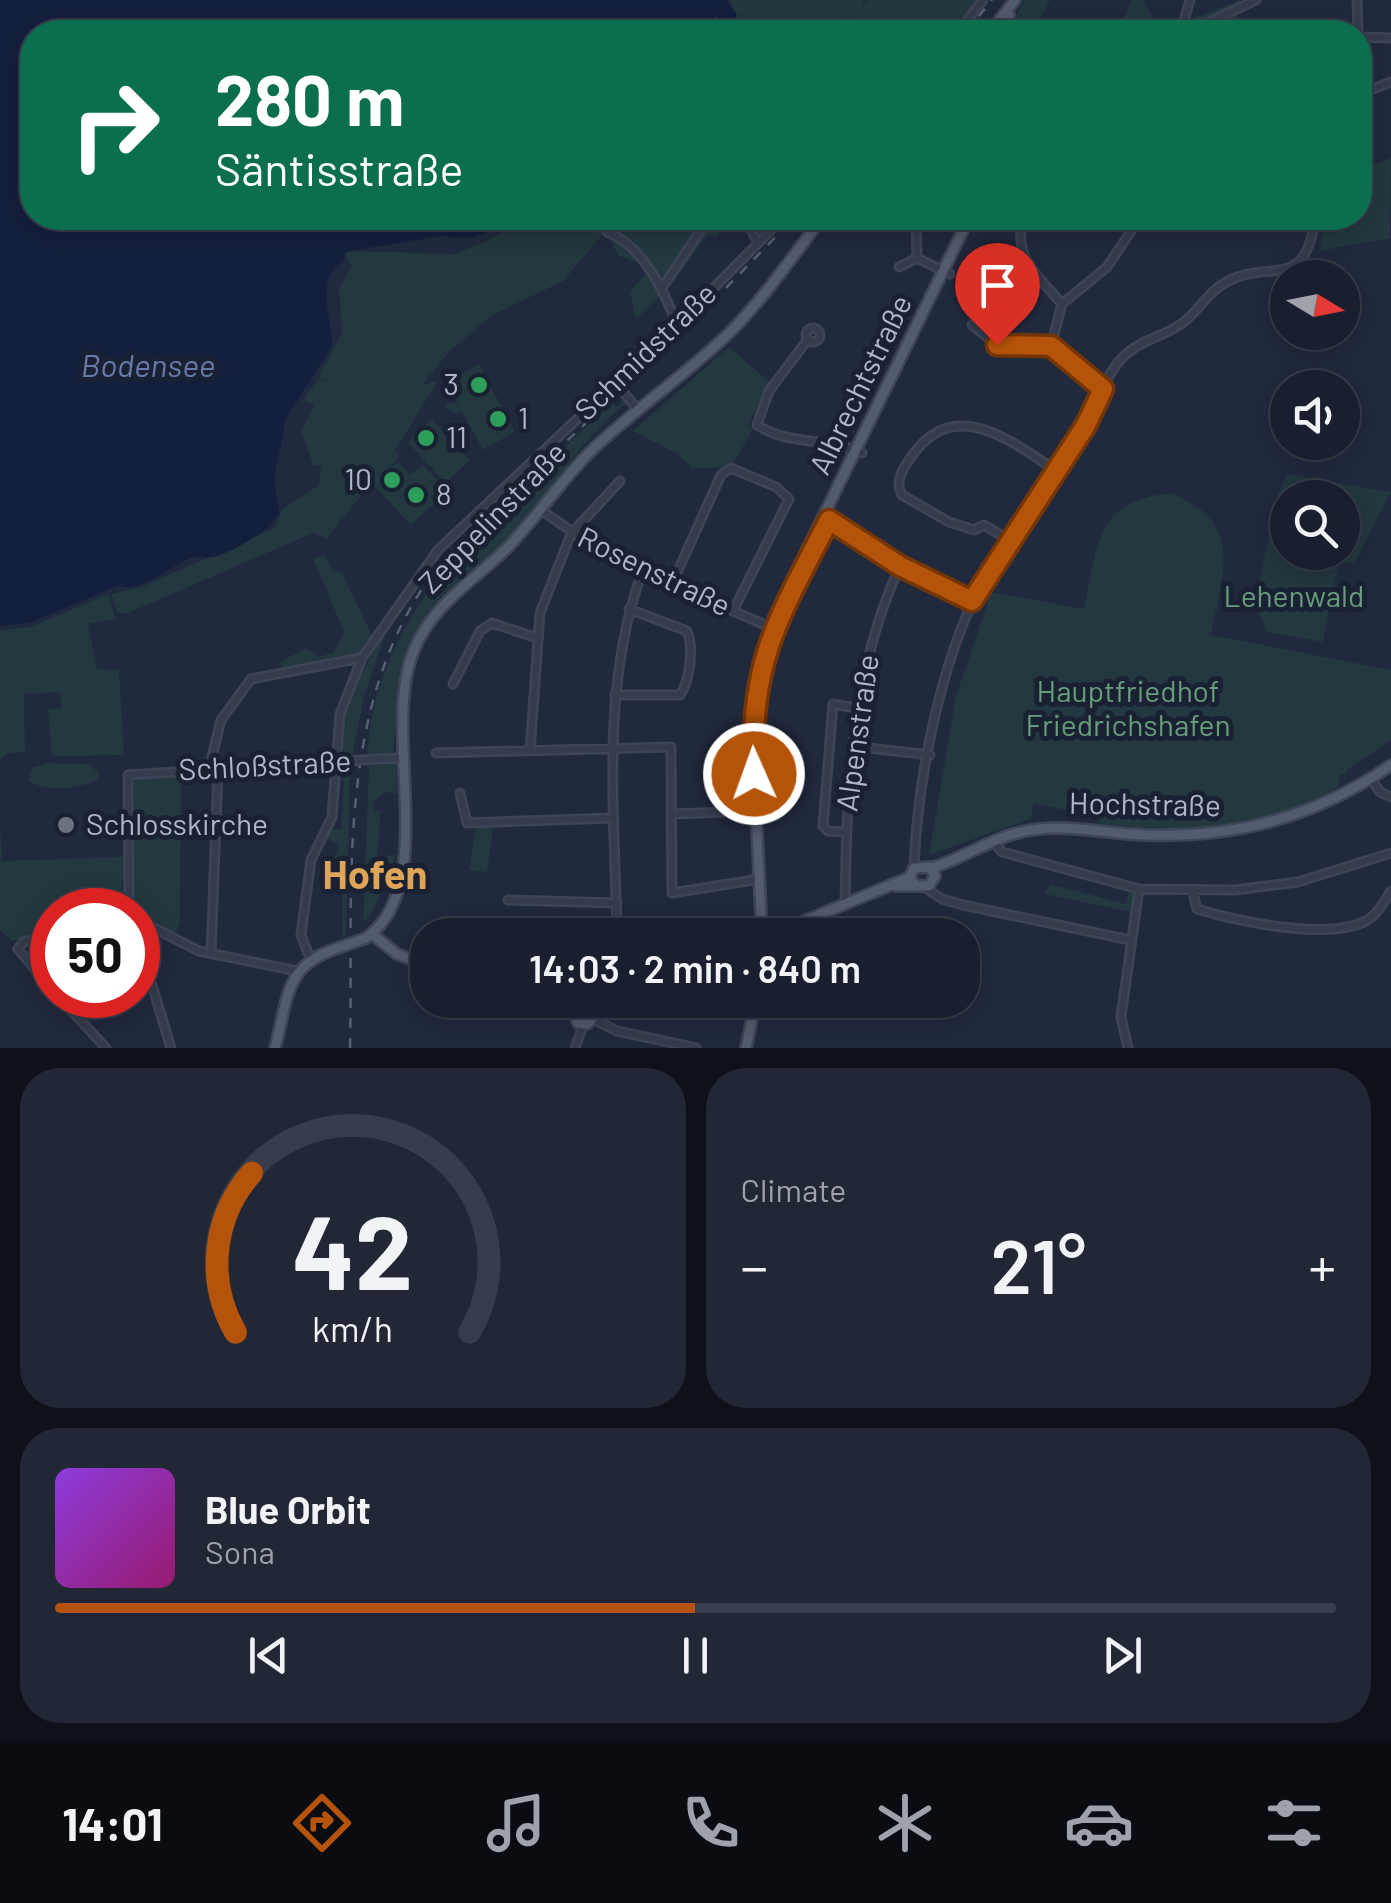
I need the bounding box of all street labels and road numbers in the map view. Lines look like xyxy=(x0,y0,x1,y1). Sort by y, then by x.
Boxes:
street label: Schmidstraße xyxy=(567,274,723,427)
street label: Albrechtstraße xyxy=(800,289,918,480)
street label: Zeppelinstraße xyxy=(410,434,573,600)
street label: Rosenstraße xyxy=(573,518,737,623)
street label: Alpenstraße xyxy=(827,652,885,813)
street label: Schloßstraße xyxy=(178,742,352,787)
street label: Hochstraße xyxy=(1069,784,1221,822)

